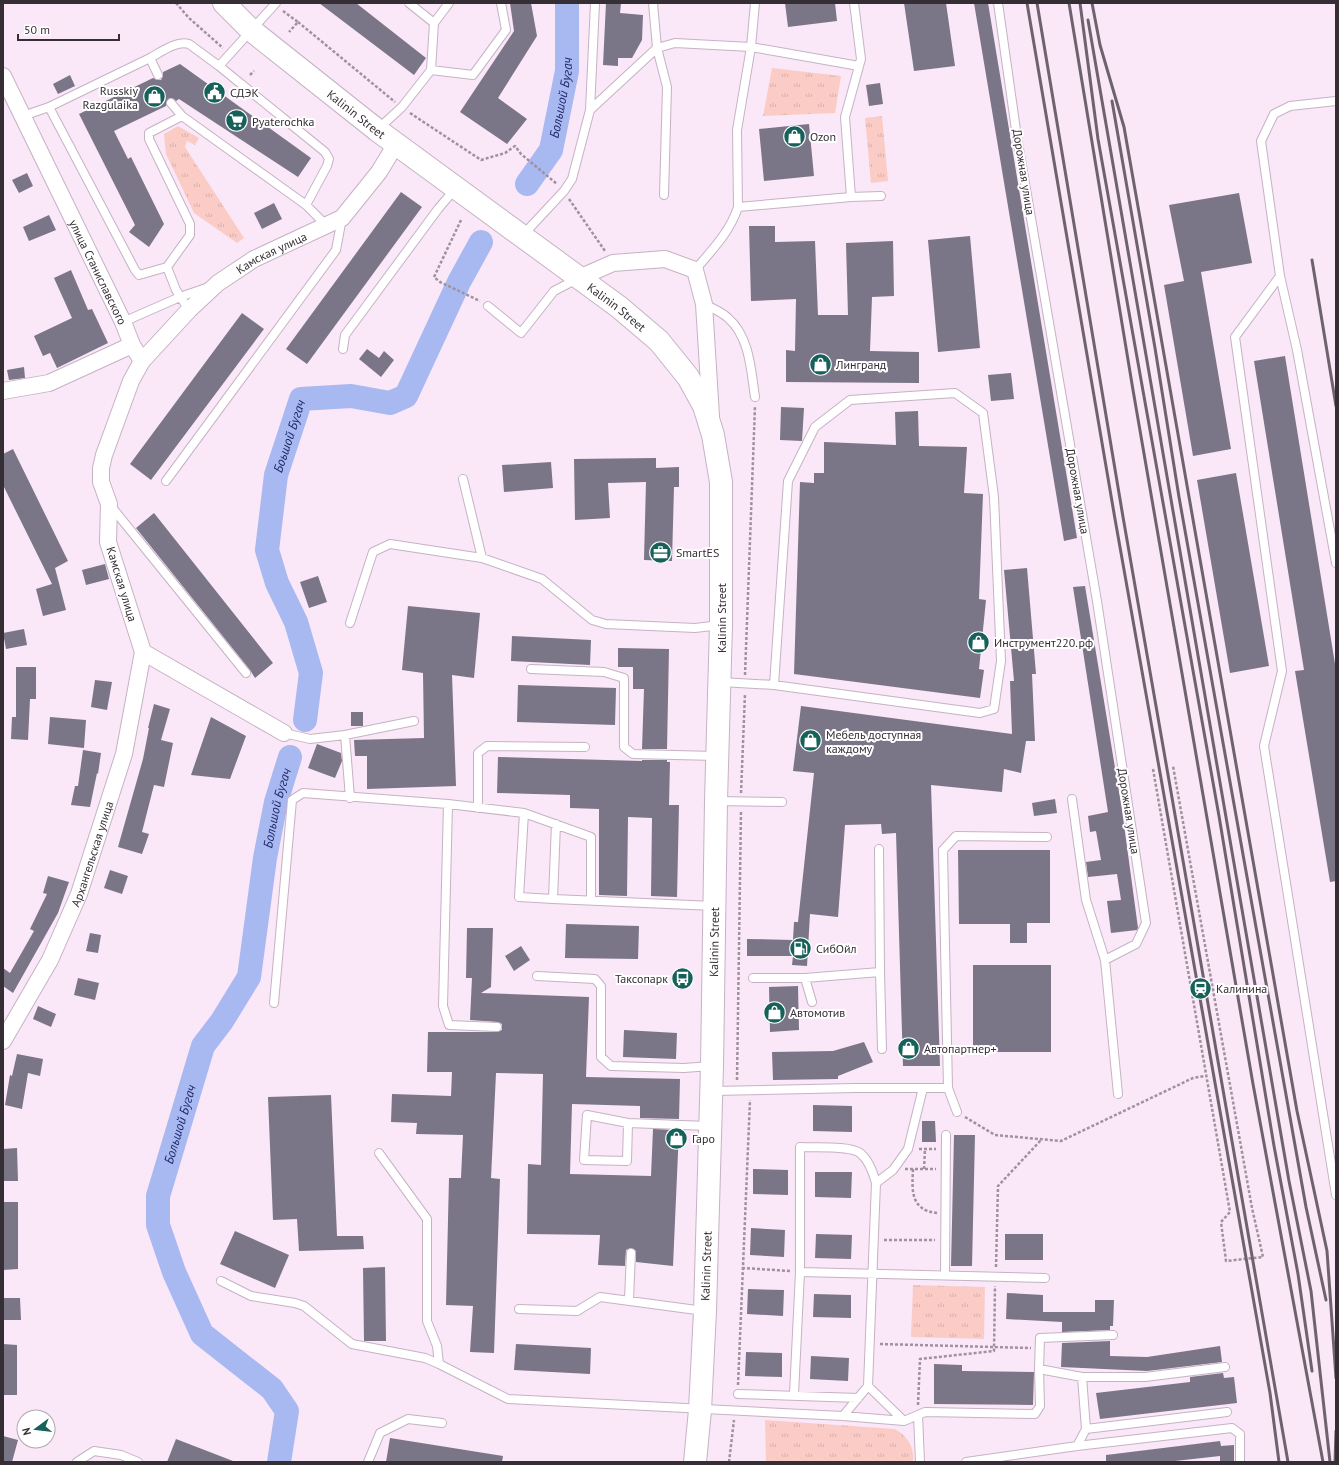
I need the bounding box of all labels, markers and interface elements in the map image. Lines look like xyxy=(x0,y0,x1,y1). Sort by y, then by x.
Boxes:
scale bar xyxy=(18,16,119,42)
text: 50 m xyxy=(24,22,50,37)
water label: Большой Бугач xyxy=(545,57,576,140)
public building icon: СДЭК xyxy=(202,79,228,105)
place label: Russkiy Razgulaika xyxy=(83,83,138,112)
shop icon: Russkiy Razgulaika xyxy=(141,84,167,110)
place label: СДЭК xyxy=(230,85,259,100)
street label: Kalinin Street xyxy=(325,86,389,141)
supermarket icon: Pyaterochka xyxy=(223,108,249,134)
place label: Pyaterochka xyxy=(252,114,315,129)
shop icon: Ozon xyxy=(781,123,807,149)
street label: Дорожная улица xyxy=(1010,128,1038,216)
place label: Ozon xyxy=(810,129,836,144)
street label: улица Станиславского xyxy=(67,217,131,327)
street label: Камская улица xyxy=(233,228,309,277)
street label: Kalinin Street xyxy=(585,279,649,334)
shop icon: Лингранд xyxy=(807,351,833,377)
place label: Лингранд xyxy=(835,357,887,372)
water label: Боьшой Бугач xyxy=(269,397,309,475)
street label: Дорожная улица xyxy=(1063,447,1093,535)
office icon: SmartES xyxy=(648,539,674,565)
street label: Камская улица xyxy=(103,545,141,623)
place label: SmartES xyxy=(676,545,719,560)
street label: Kalinin Street xyxy=(714,583,729,653)
shop icon: Инструмент220.рф xyxy=(965,629,991,655)
place label: Инструмент220.рф xyxy=(994,635,1093,650)
place label: Мебель доступная каждому xyxy=(826,727,921,756)
shop icon: Мебель доступная каждому xyxy=(798,728,824,754)
water label: Большой Бугач xyxy=(259,766,295,849)
street label: Дорожная улица xyxy=(1115,767,1143,855)
street label: Архангельская улица xyxy=(67,799,116,909)
street label: Kalinin Street xyxy=(706,907,722,977)
fuel station icon: СибОйл xyxy=(788,935,814,961)
place label: СибОйл xyxy=(816,941,857,956)
bus stop icon: Таксопарк xyxy=(670,965,696,991)
place label: Таксопарк xyxy=(615,971,668,986)
station icon: Калинина xyxy=(1188,975,1214,1001)
place label: Калинина xyxy=(1216,981,1267,996)
shop icon: Автомотив xyxy=(762,999,788,1025)
place label: Автомотив xyxy=(790,1005,845,1020)
shop icon: Автопартнер+ xyxy=(896,1035,922,1061)
place label: Автопартнер+ xyxy=(924,1041,997,1056)
water label: Большой Бугач xyxy=(160,1082,199,1166)
shop icon: Гаро xyxy=(664,1125,690,1151)
place label: Гаро xyxy=(692,1131,715,1146)
street label: Kalinin Street xyxy=(697,1231,715,1301)
north arrow xyxy=(16,1409,56,1449)
text: N xyxy=(19,1426,34,1437)

